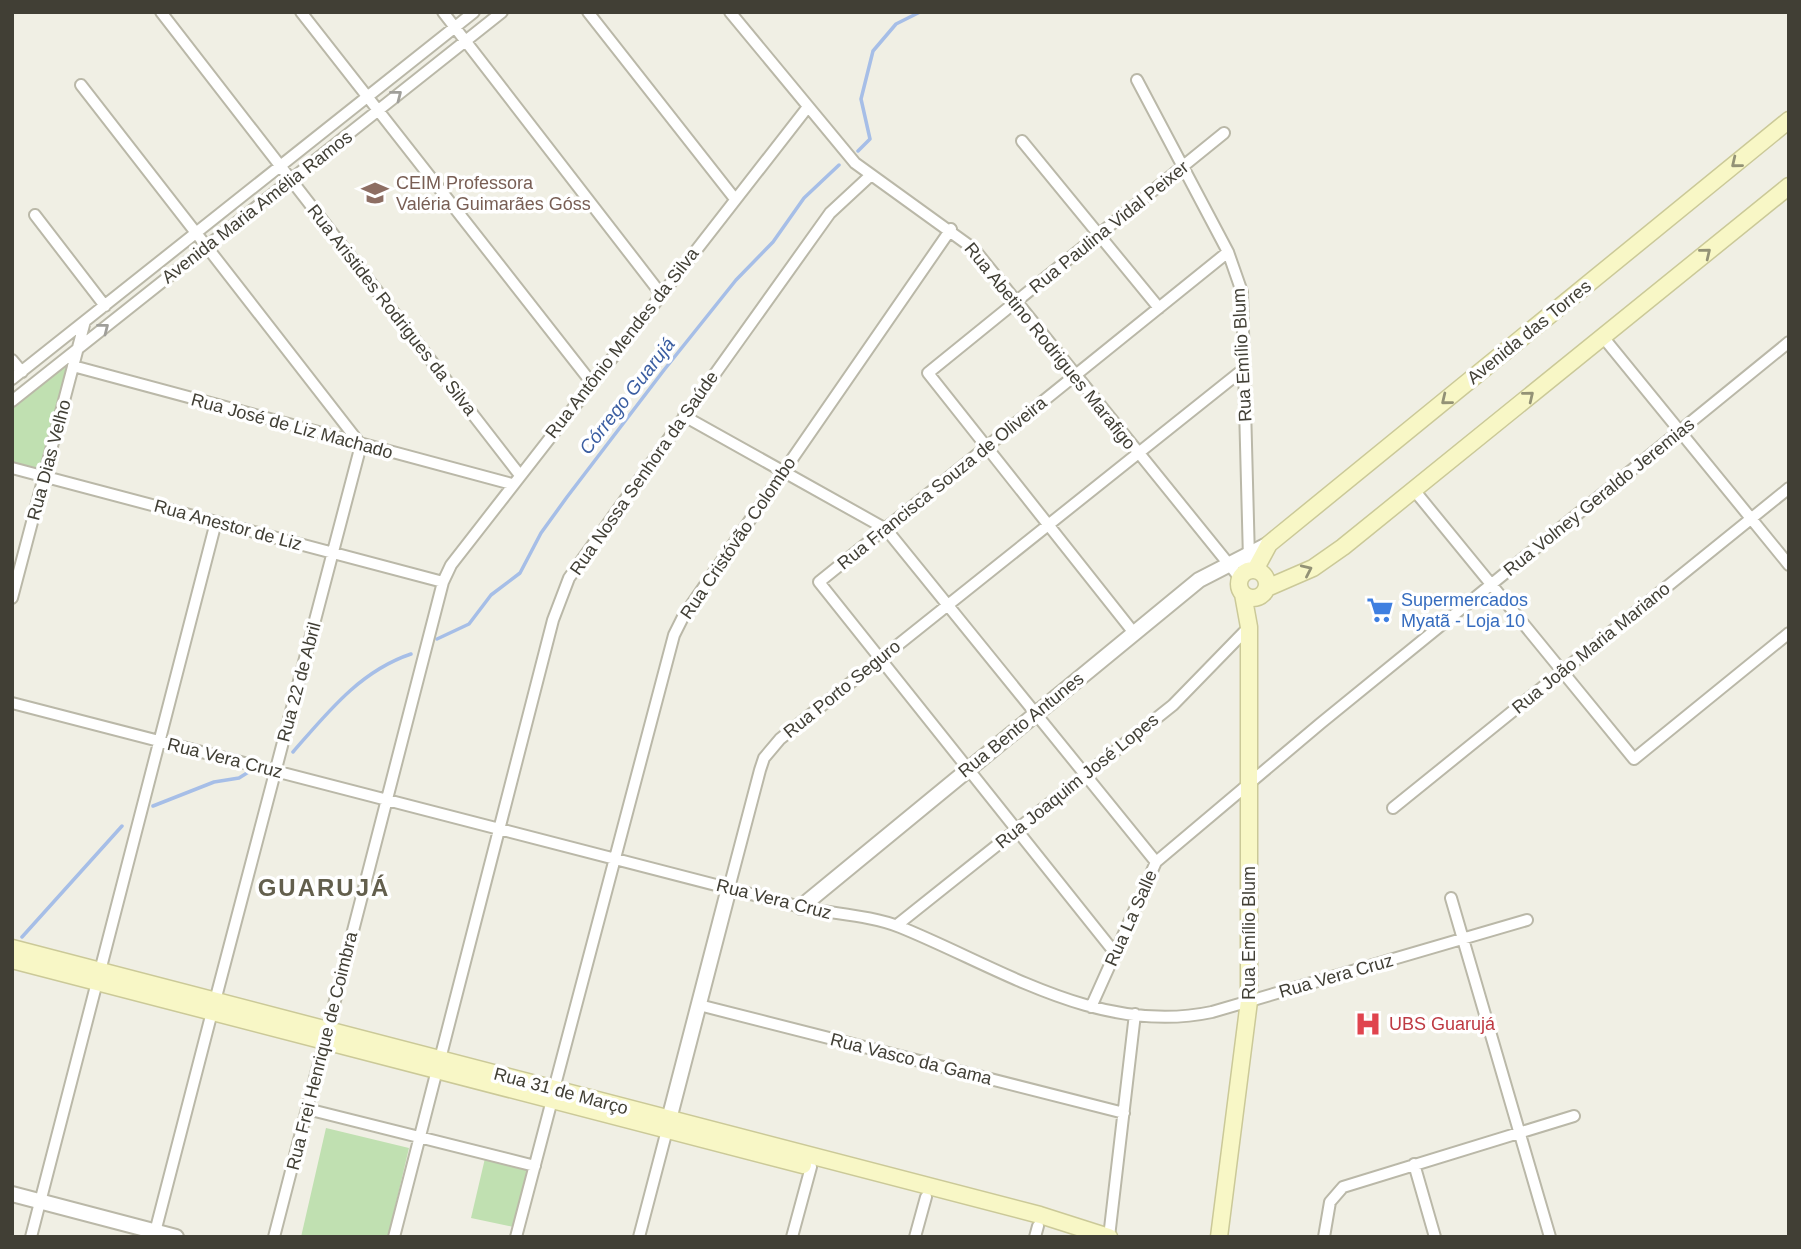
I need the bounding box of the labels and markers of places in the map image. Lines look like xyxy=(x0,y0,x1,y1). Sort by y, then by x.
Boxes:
place label: CEIM Professora Valéria Guimarães Góss xyxy=(396,173,591,214)
school or university icon: CEIM Professora Valéria Guimarães Góss xyxy=(360,178,390,208)
place label: Supermercados Myatã - Loja 10 xyxy=(1401,590,1528,631)
supermarket icon: Supermercados Myatã - Loja 10 xyxy=(1365,595,1395,625)
hospital icon: UBS Guarujá xyxy=(1353,1009,1383,1039)
place label: UBS Guarujá xyxy=(1389,1014,1496,1034)

